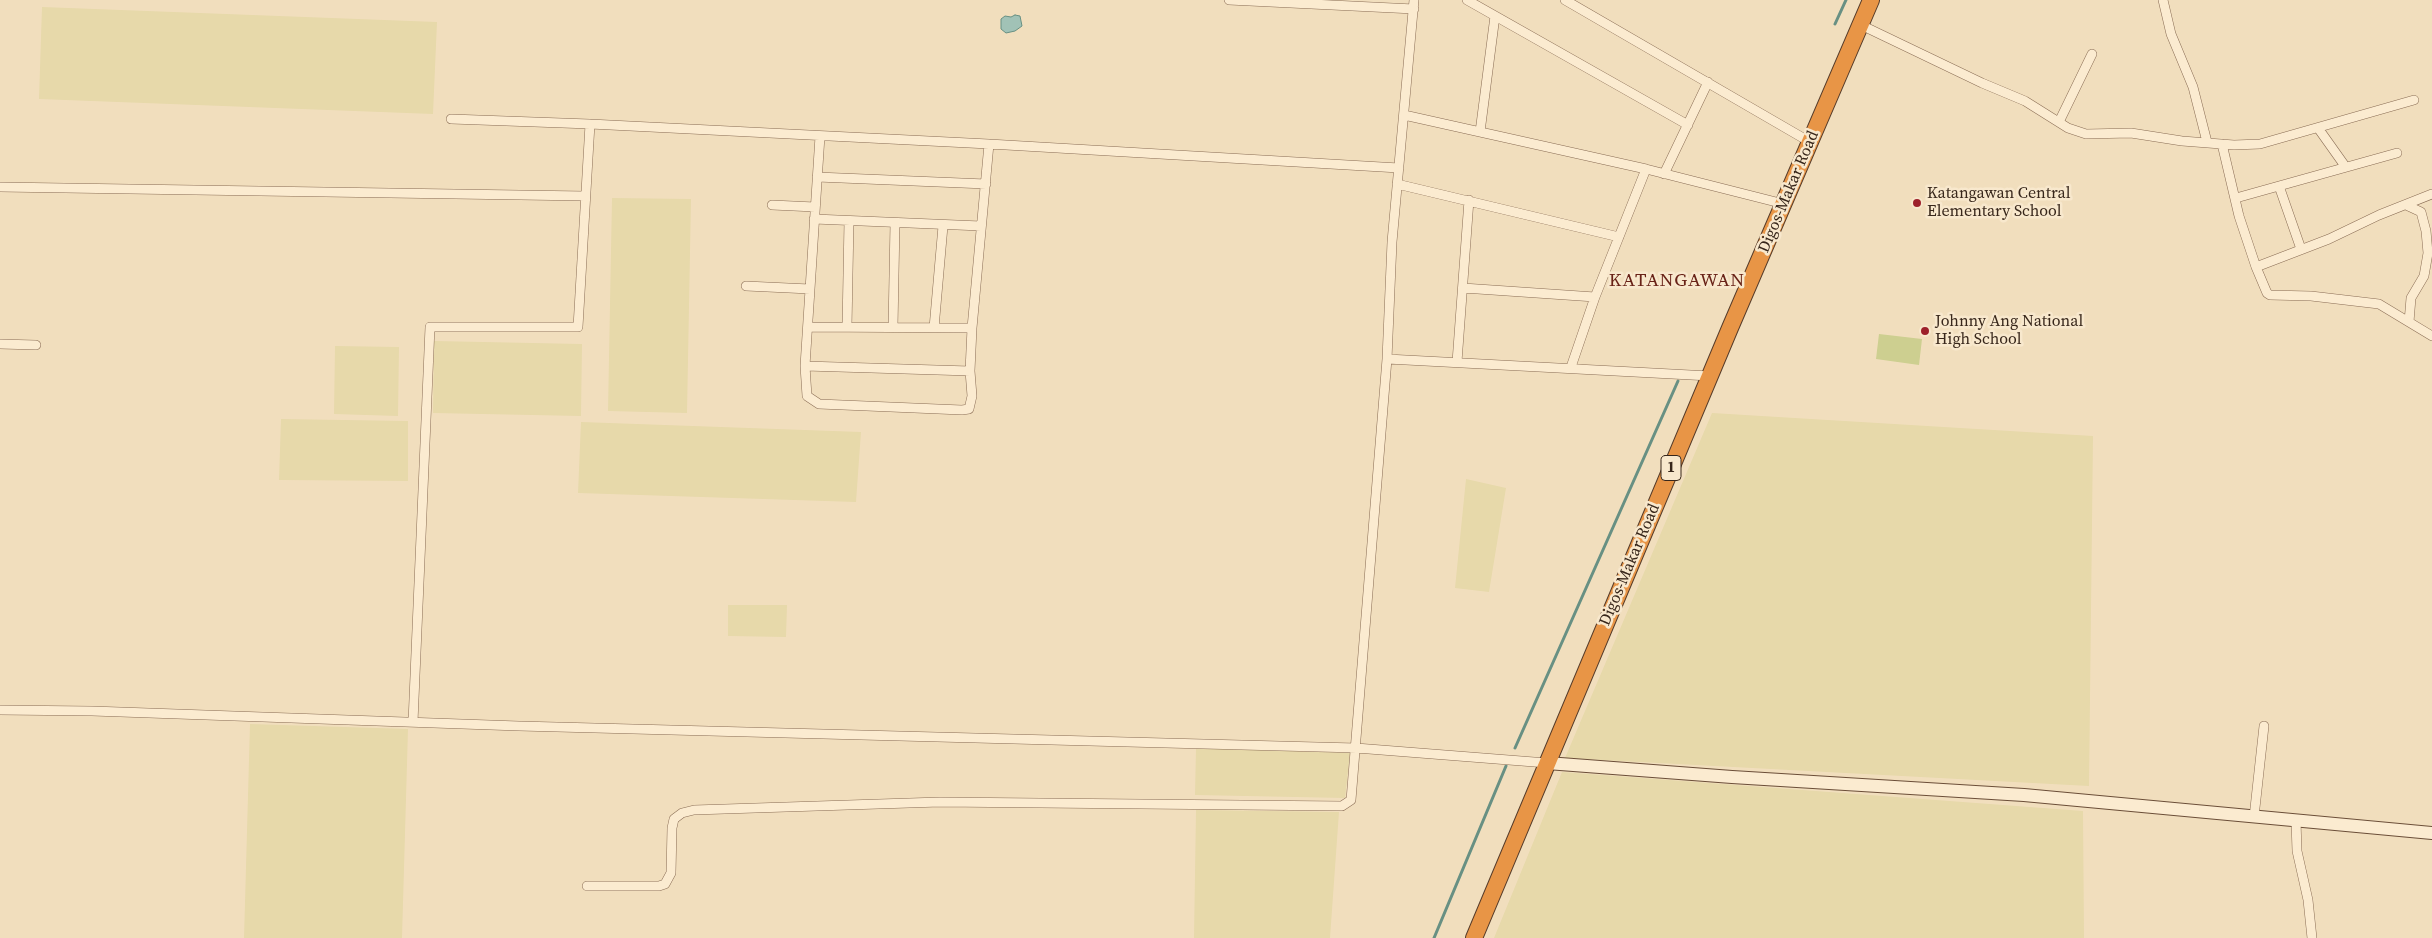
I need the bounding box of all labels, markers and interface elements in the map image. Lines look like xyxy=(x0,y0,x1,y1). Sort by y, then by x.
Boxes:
street label: Digos-Makar Road xyxy=(1755,128,1823,256)
place label: Katangawan Central Elementary School xyxy=(1927,184,2070,222)
marker: Katangawan Central Elementary School xyxy=(1911,197,1923,209)
district label: KATANGAWAN xyxy=(1607,270,1747,292)
place label: Johnny Ang National High School xyxy=(1935,312,2083,350)
marker: Johnny Ang National High School xyxy=(1919,325,1931,337)
road number: 1 xyxy=(1661,456,1681,480)
street label: Digos-Makar Road xyxy=(1596,501,1664,629)

